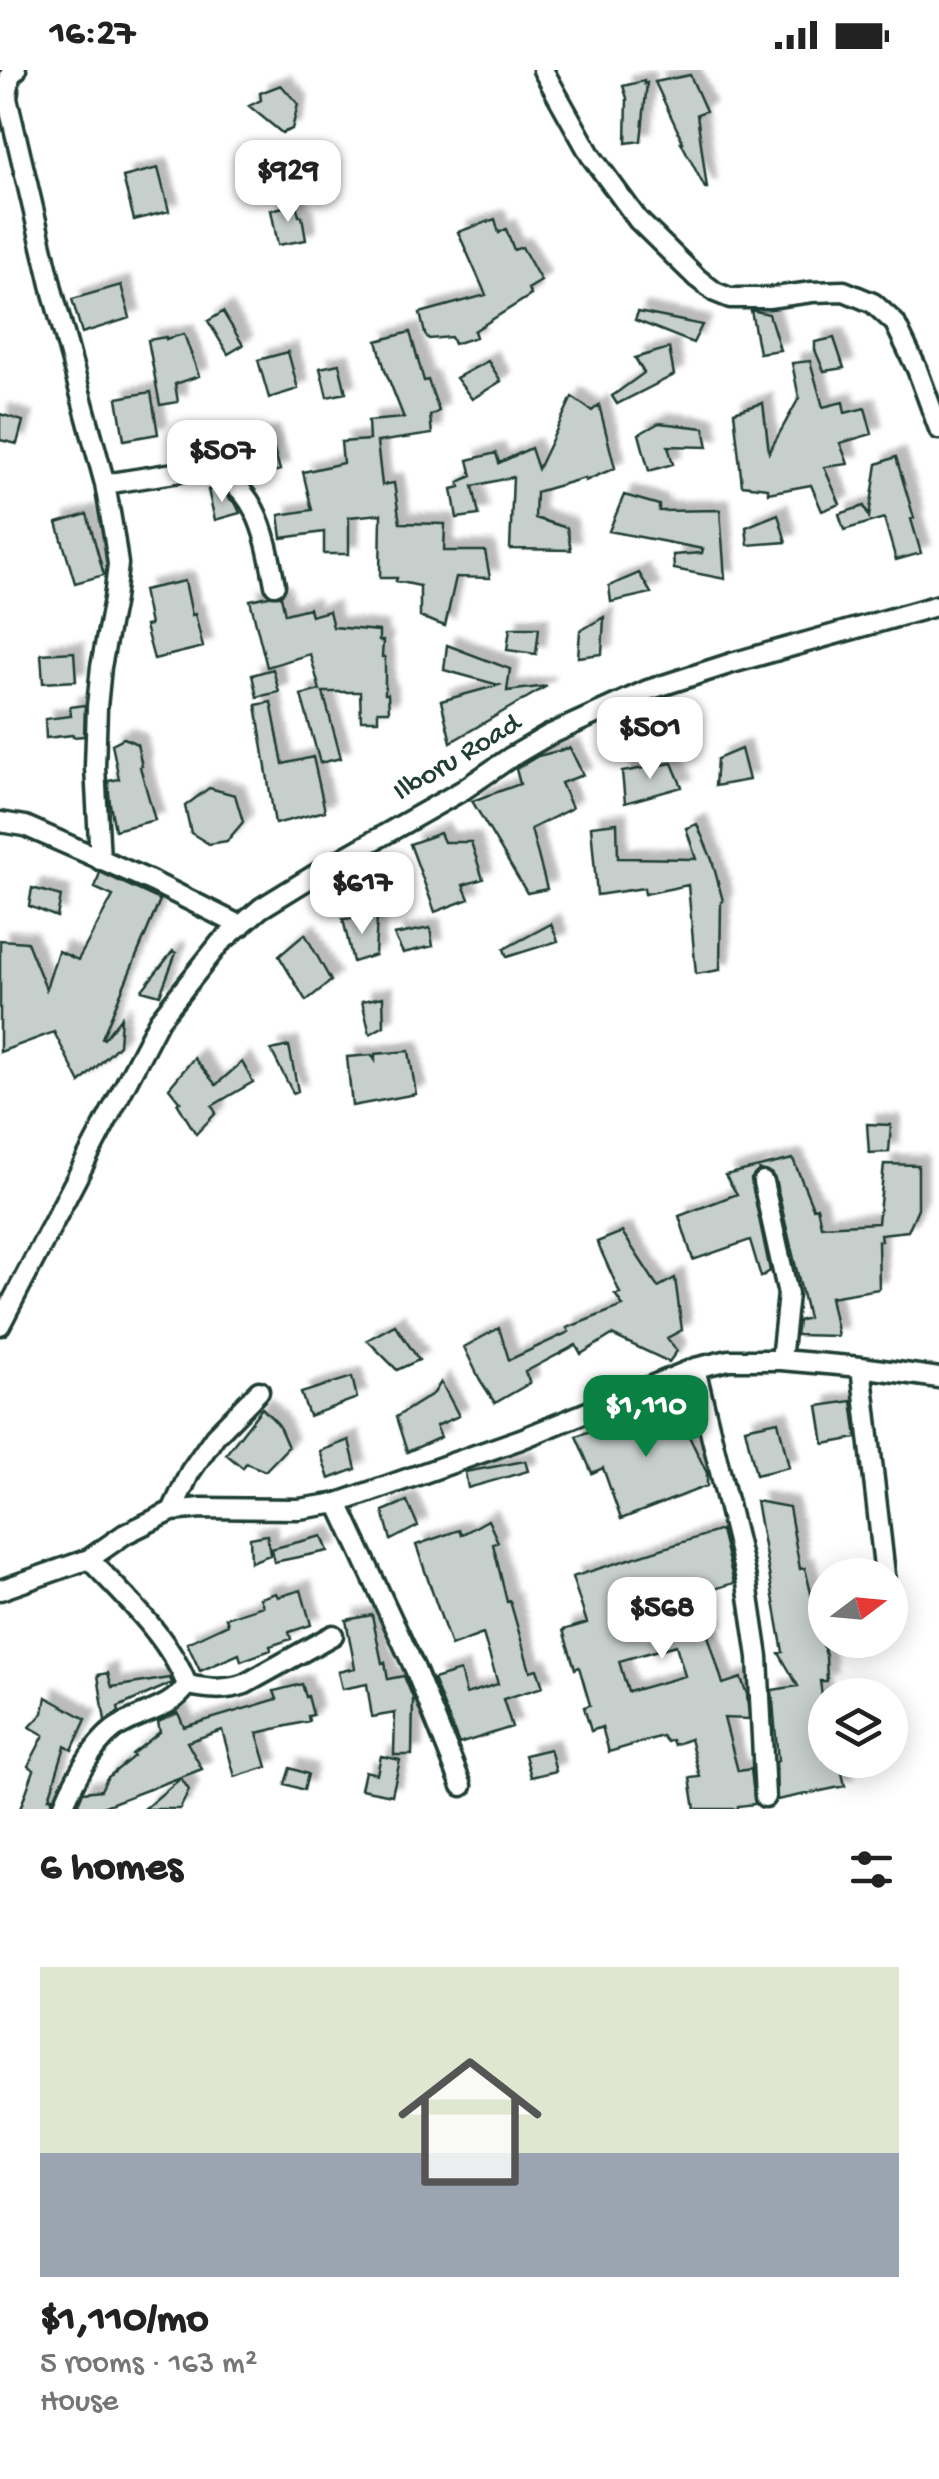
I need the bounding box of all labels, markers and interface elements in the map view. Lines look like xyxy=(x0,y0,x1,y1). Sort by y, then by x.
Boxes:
text: 16:27 xyxy=(50,13,135,57)
pin: $929 xyxy=(229,140,347,225)
text: $929 xyxy=(257,153,319,191)
pin: $507 xyxy=(163,420,281,505)
text: $507 xyxy=(189,433,255,471)
pin: $501 xyxy=(591,697,709,782)
street label: Ilboru Road xyxy=(388,706,530,811)
text: $501 xyxy=(619,710,681,748)
pin: $617 xyxy=(303,852,421,937)
text: $617 xyxy=(332,865,392,903)
pin: $1,110 xyxy=(565,1375,727,1460)
text: $1,110 xyxy=(605,1388,687,1426)
north arrow xyxy=(808,1558,908,1658)
map controls xyxy=(808,1558,908,1778)
pin: $568 xyxy=(603,1577,721,1662)
text: $568 xyxy=(630,1590,694,1628)
button: layers xyxy=(808,1678,908,1778)
icon: filters xyxy=(844,1842,899,1897)
text: 6 homes xyxy=(40,1845,183,1894)
icon: home xyxy=(380,2032,560,2212)
text: $1,110/mo xyxy=(40,2297,209,2346)
text: 5 rooms · 163 m² xyxy=(40,2346,257,2384)
text: House xyxy=(40,2384,118,2422)

